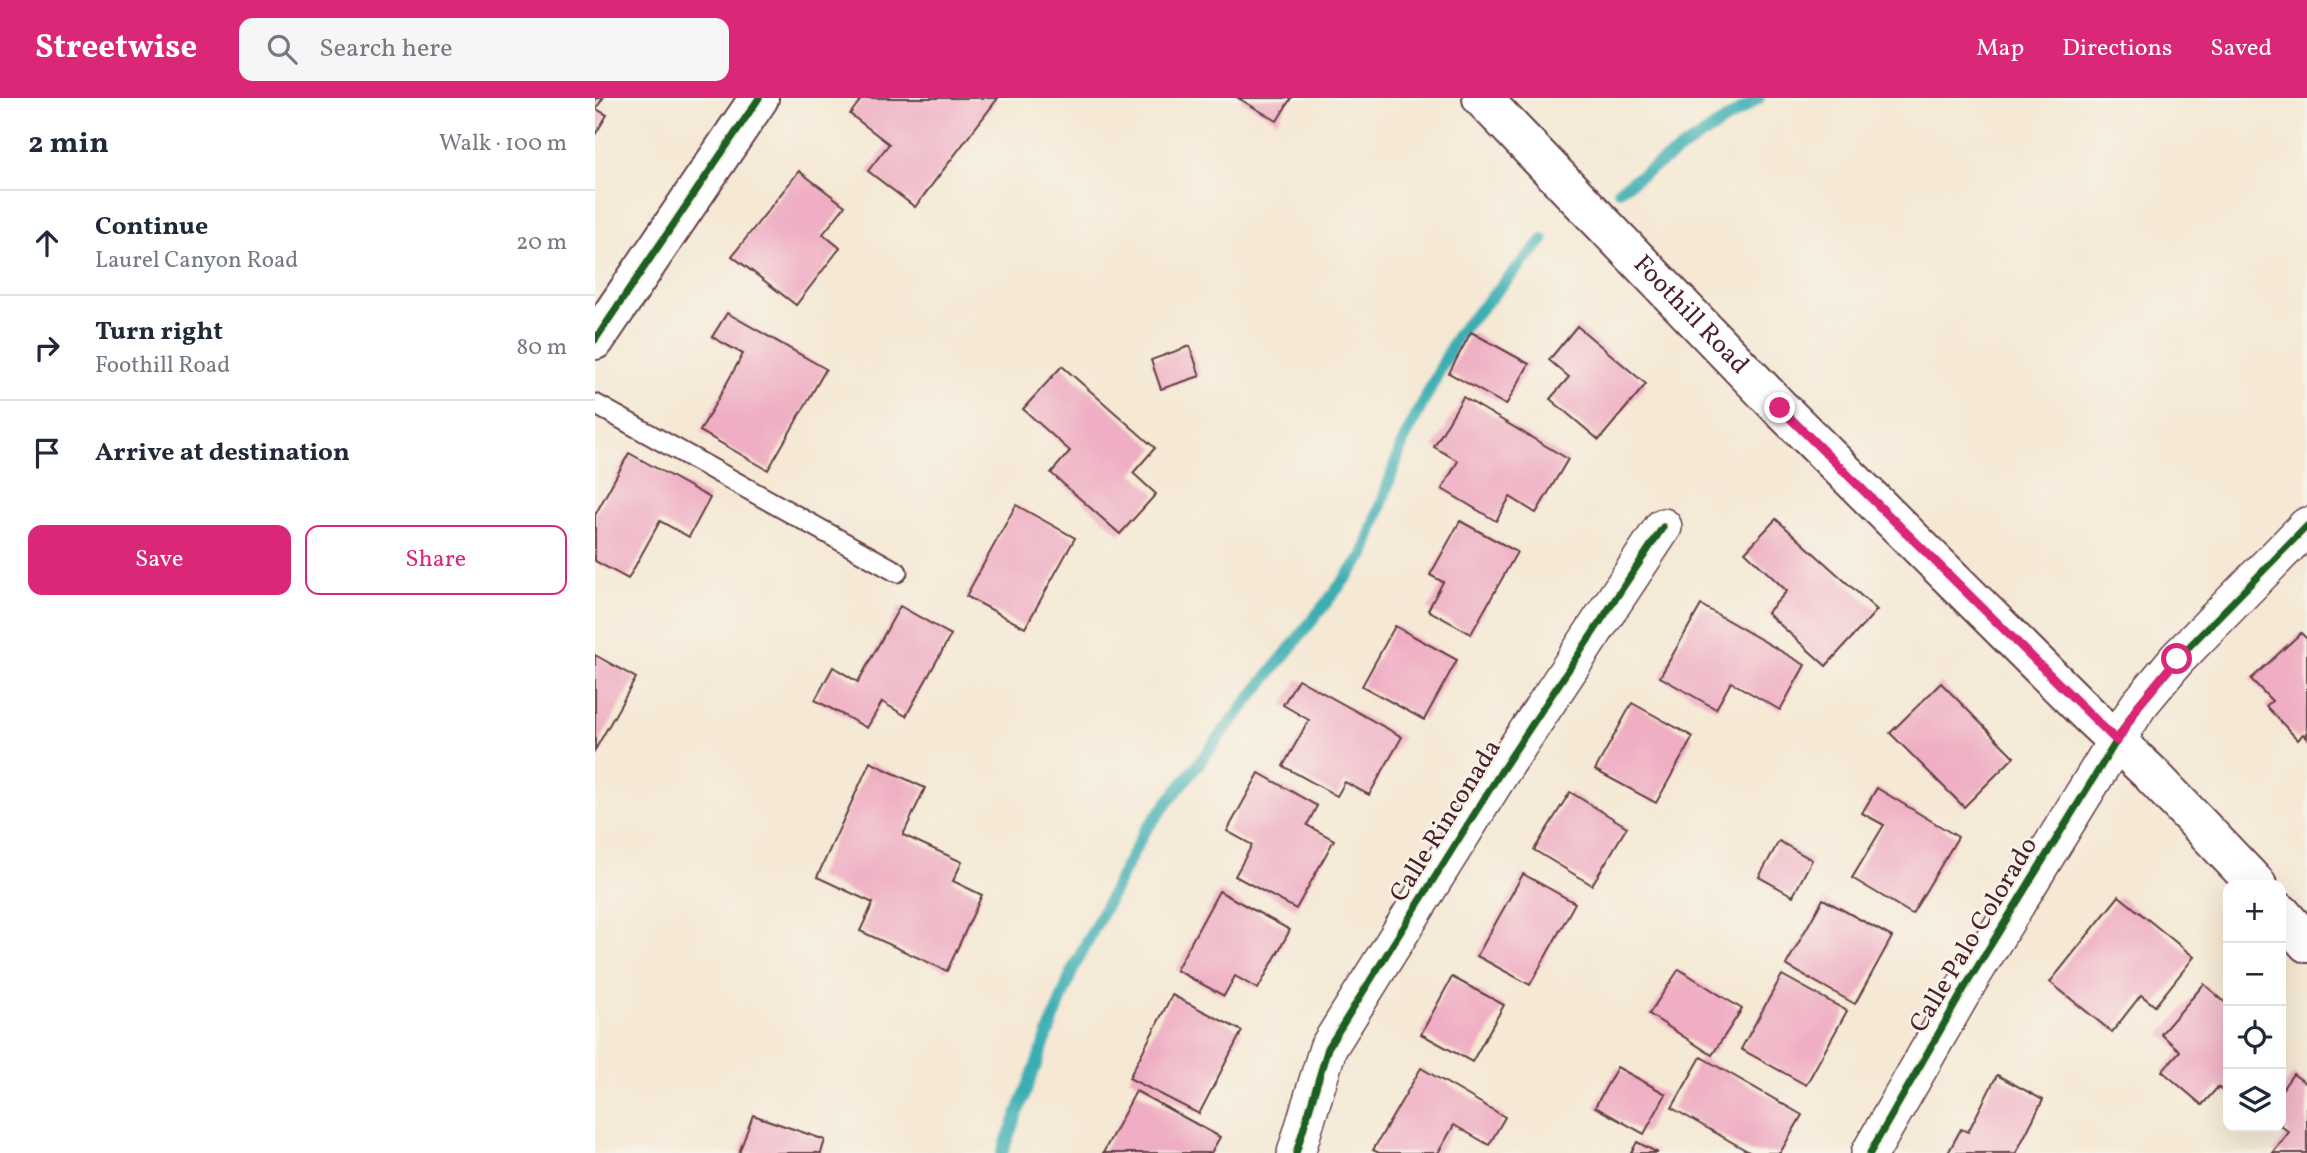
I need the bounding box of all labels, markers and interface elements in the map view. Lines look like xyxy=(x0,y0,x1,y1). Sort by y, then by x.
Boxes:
search box xyxy=(239,18,729,81)
text: Streetwise xyxy=(35,26,197,72)
icon: search xyxy=(263,30,301,68)
text: Search here xyxy=(319,31,453,67)
text: Map xyxy=(1976,32,2024,66)
text: Directions xyxy=(2062,32,2172,66)
text: Saved xyxy=(2210,32,2272,66)
text: 2 min xyxy=(28,123,109,165)
text: Walk · 100 m xyxy=(439,128,567,160)
text: Continue xyxy=(95,209,208,245)
icon: ahead xyxy=(28,224,66,262)
text: 20 m xyxy=(516,227,567,259)
text: Laurel Canyon Road xyxy=(95,245,298,277)
street label: Foothill Road xyxy=(1625,247,1757,383)
text: Turn right xyxy=(95,314,223,350)
icon: right xyxy=(28,329,66,367)
text: 80 m xyxy=(517,332,567,364)
text: Foothill Road xyxy=(95,350,230,382)
route end xyxy=(1764,392,1795,423)
icon: arrive xyxy=(28,434,66,472)
text: Arrive at destination xyxy=(95,435,350,471)
button: Save xyxy=(28,525,291,595)
button: Share xyxy=(305,525,567,595)
route start xyxy=(2161,643,2192,674)
street label: Calle Rinconada xyxy=(1382,733,1510,909)
street label: Calle Palo Colorado xyxy=(1901,830,2047,1040)
map controls xyxy=(2223,880,2286,1132)
button: + xyxy=(2223,880,2286,943)
button: − xyxy=(2223,943,2286,1006)
button: locate xyxy=(2223,1006,2286,1069)
button: layers xyxy=(2223,1069,2286,1132)

